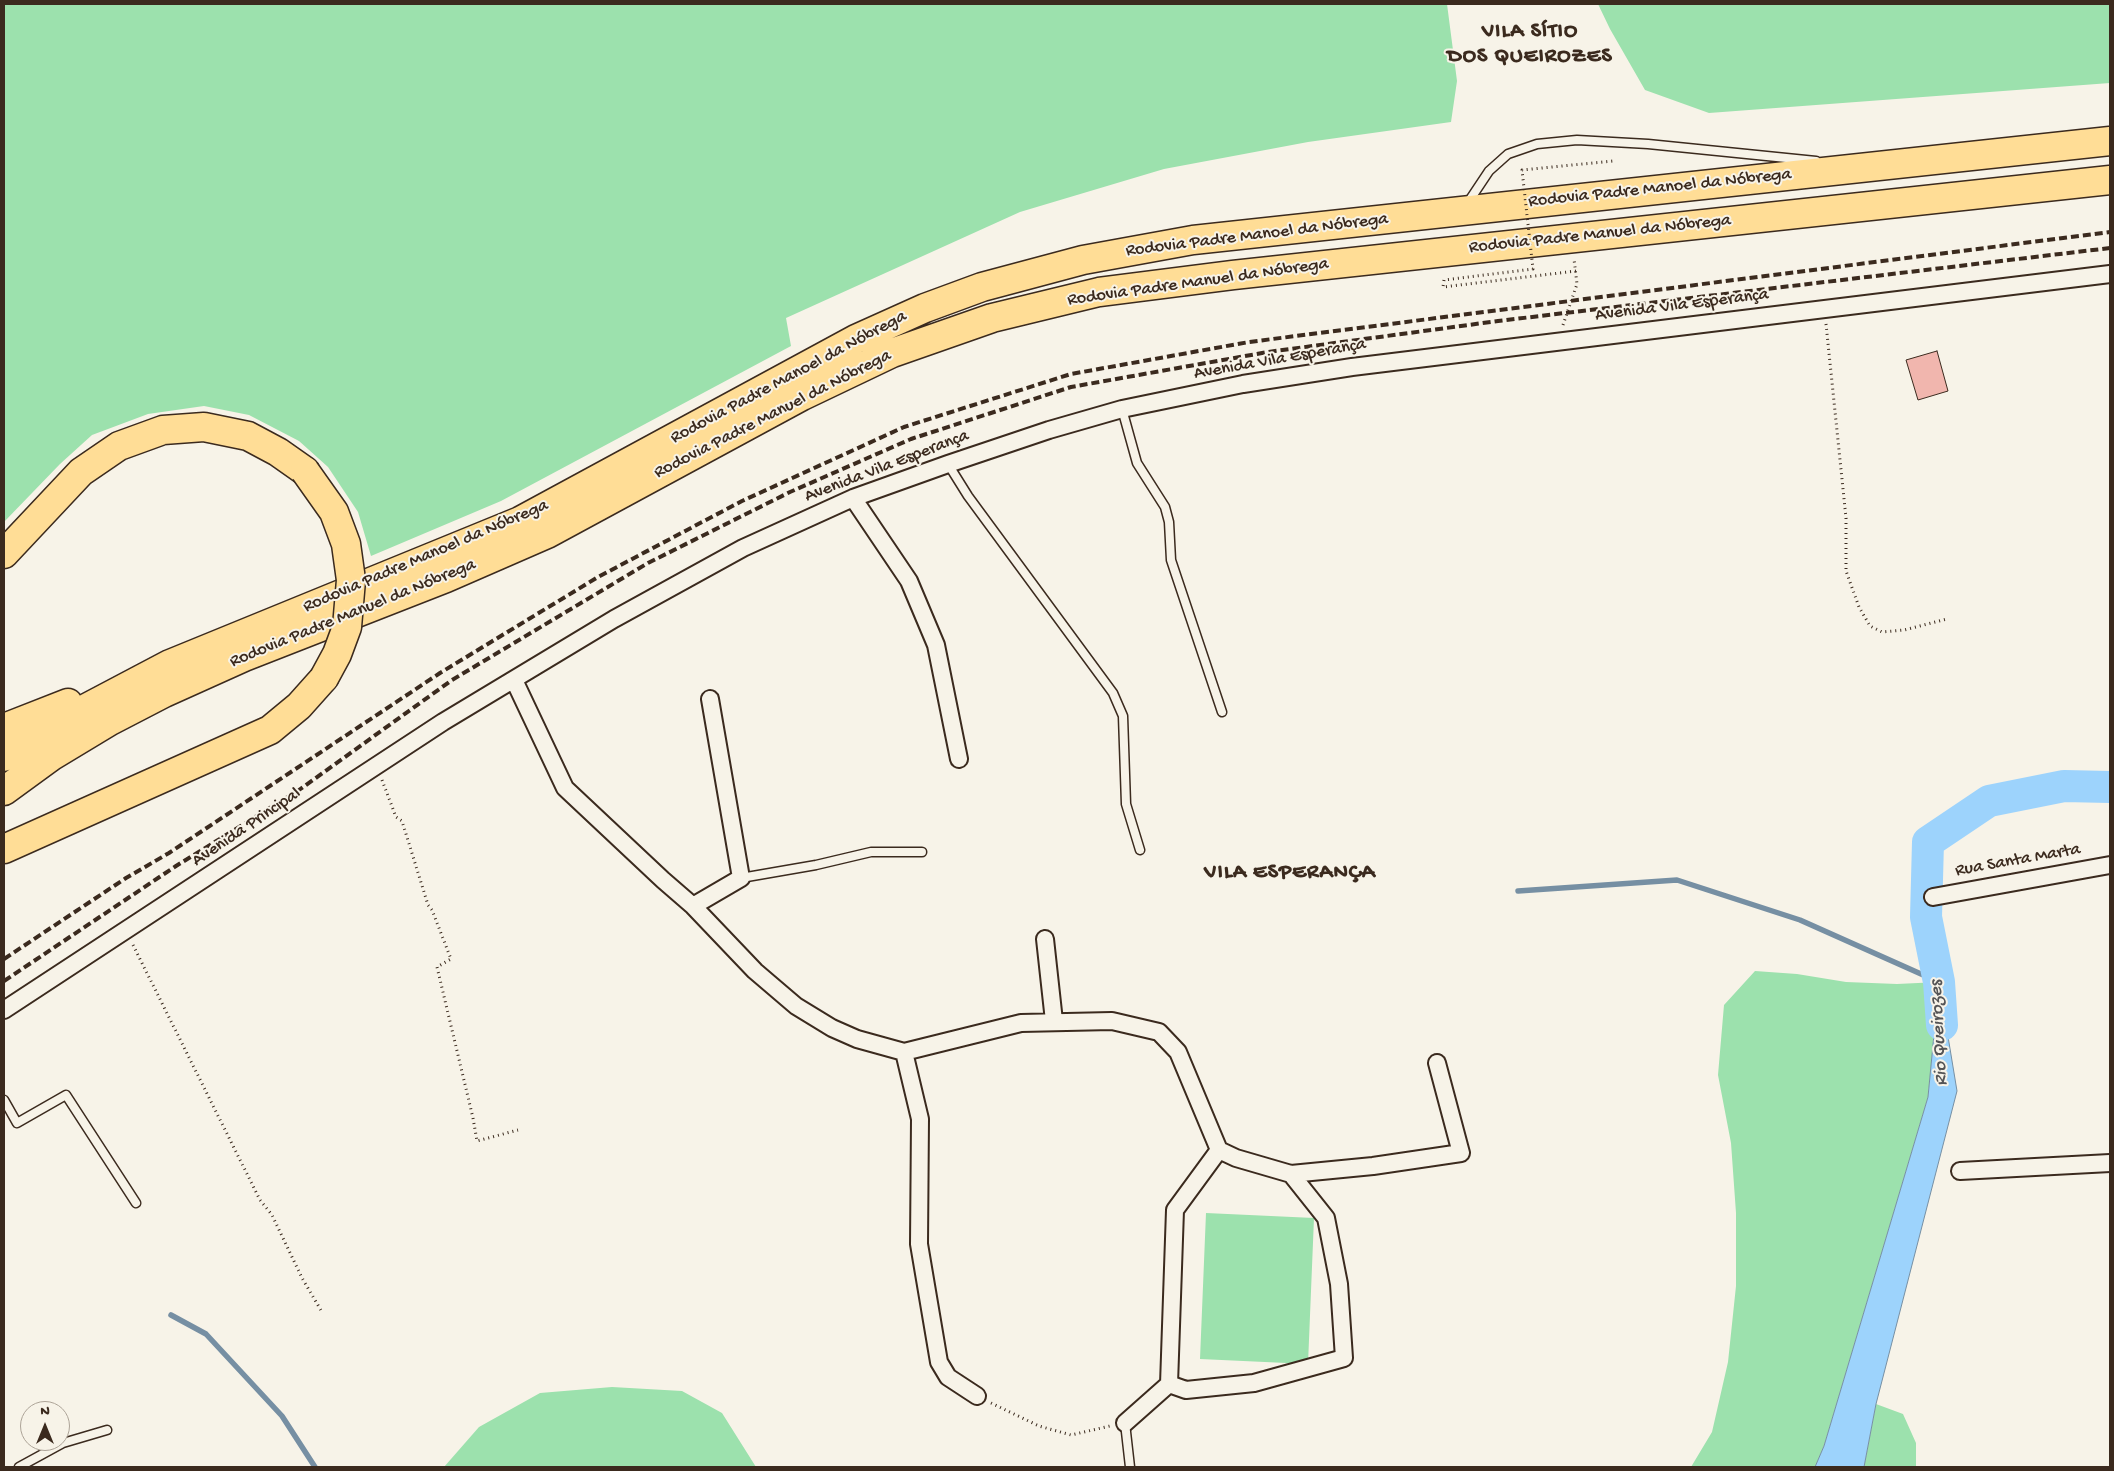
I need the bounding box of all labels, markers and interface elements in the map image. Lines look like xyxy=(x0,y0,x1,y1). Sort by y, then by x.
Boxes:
district label: VILA SÍTIO DOS QUEIROZES xyxy=(1446,20,1614,72)
street label: Rodovia Padre Manoel da Nóbrega xyxy=(1527,164,1793,214)
street label: Rodovia Padre Manoel da Nóbrega xyxy=(1124,209,1390,263)
street label: Rodovia Padre Manuel da Nóbrega xyxy=(1468,210,1732,260)
street label: Rodovia Padre Manuel da Nóbrega xyxy=(1066,254,1330,312)
street label: Avenida Vila Esperança xyxy=(1594,285,1770,327)
street label: Rodovia Padre Manoel da Nóbrega xyxy=(667,306,911,450)
street label: Avenida Vila Esperança xyxy=(1192,334,1368,386)
street label: Rodovia Padre Manuel da Nóbrega xyxy=(651,346,895,484)
street label: Avenida Vila Esperança xyxy=(802,426,972,508)
street label: Rodovia Padre Manoel da Nóbrega xyxy=(300,495,552,619)
street label: Rodovia Padre Manuel da Nóbrega xyxy=(227,555,479,673)
street label: Avenida Principal xyxy=(188,784,306,872)
street label: Rua Santa Marta xyxy=(1954,839,2082,883)
district label: VILA ESPERANÇA xyxy=(1203,861,1377,887)
water label: Rio Queirozes xyxy=(1926,980,1954,1086)
north arrow xyxy=(20,1401,70,1451)
text: N xyxy=(40,1403,50,1420)

